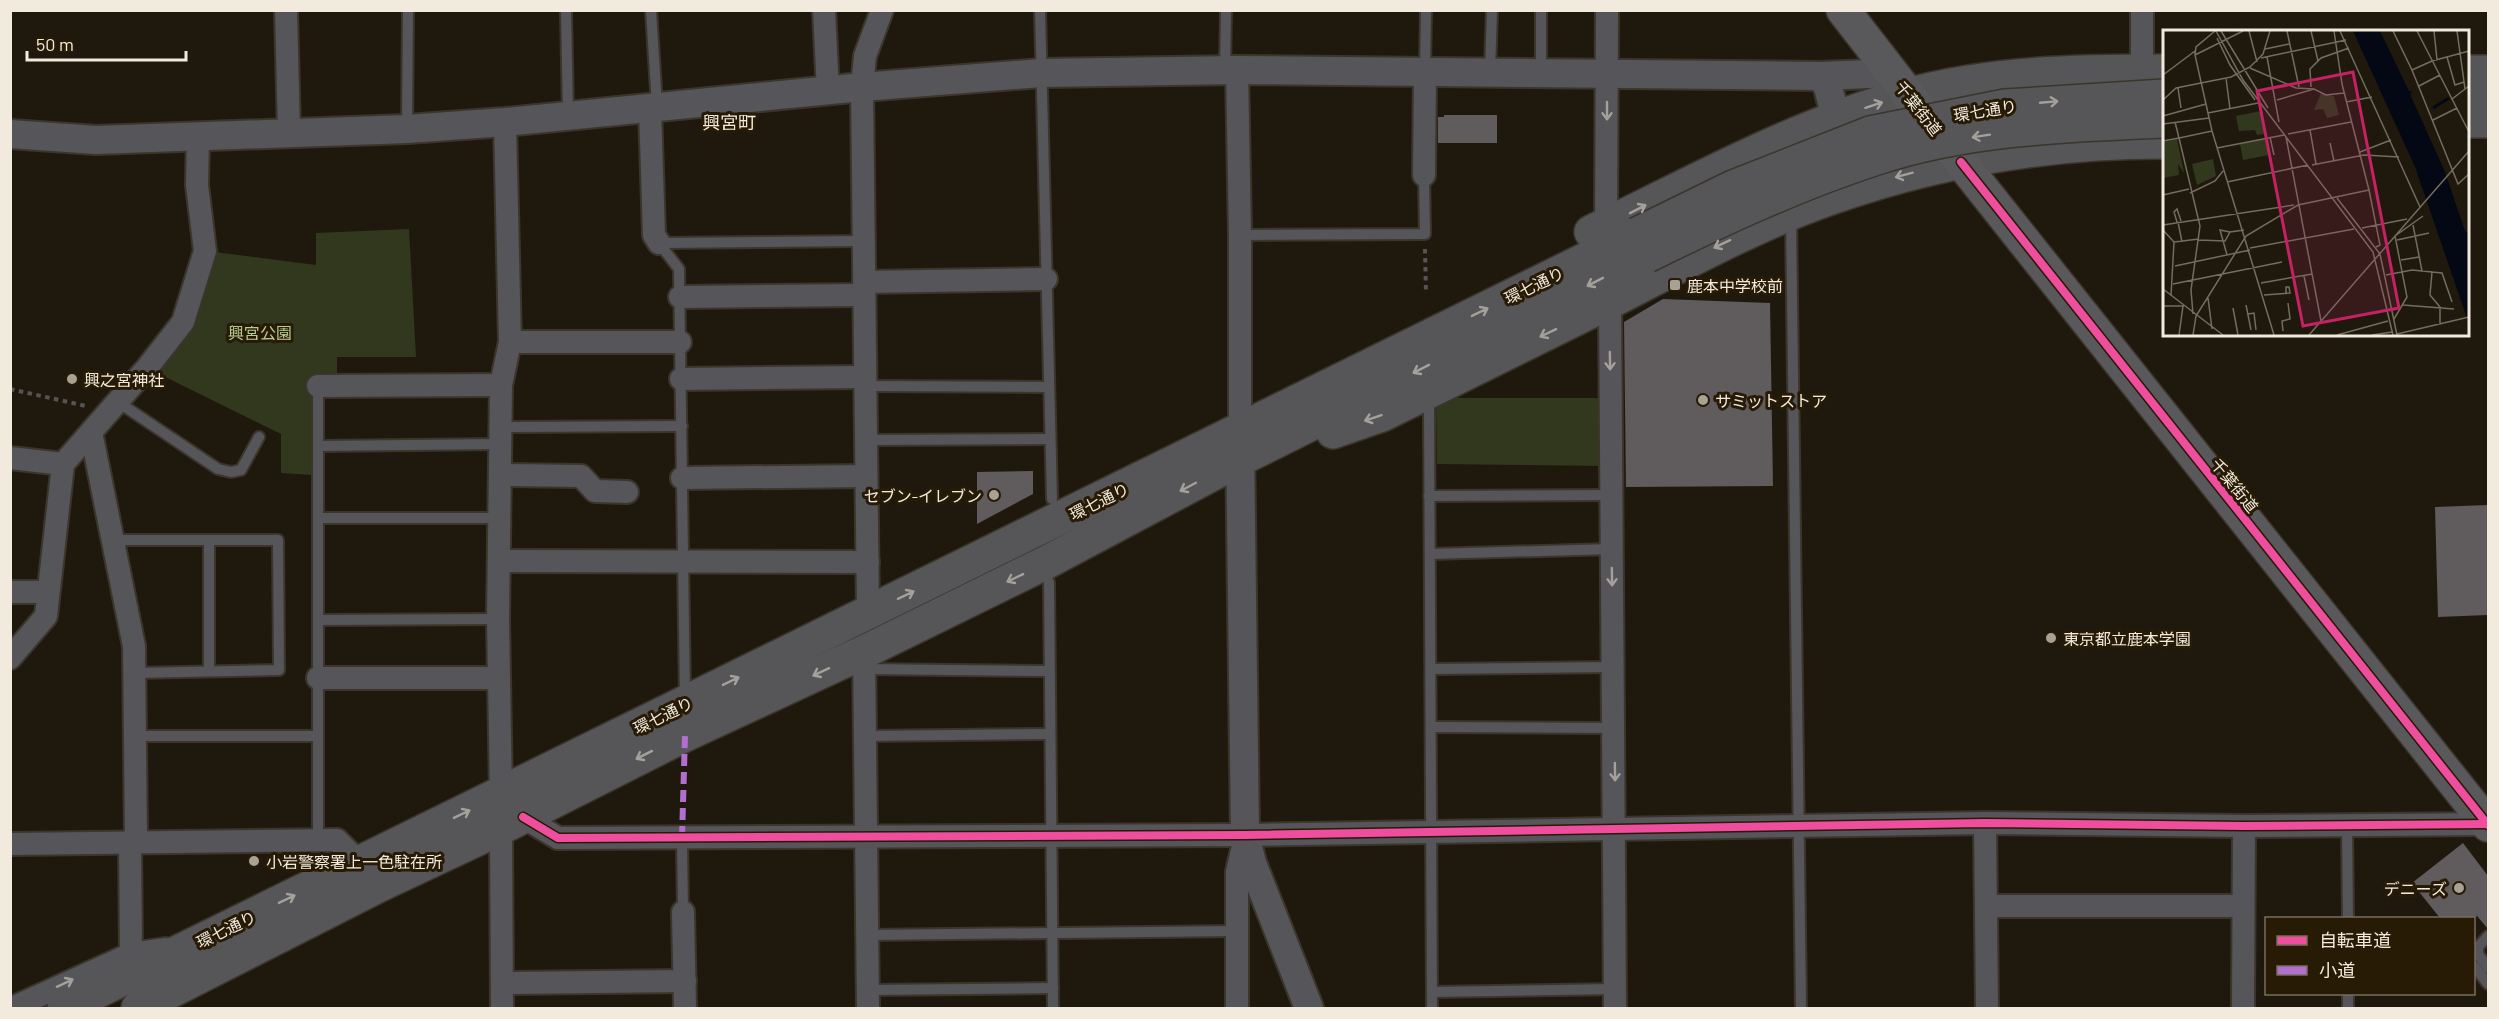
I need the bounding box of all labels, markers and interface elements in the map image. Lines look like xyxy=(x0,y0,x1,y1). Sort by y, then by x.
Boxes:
scale bar xyxy=(27,24,186,62)
inset map xyxy=(2163,30,2469,336)
text: 50 m xyxy=(36,33,74,55)
street label: 千葉街道 xyxy=(1892,77,1946,139)
street label: 環七通り xyxy=(1952,96,2018,124)
one-way arrow xyxy=(2038,96,2058,107)
one-way arrow xyxy=(1864,99,1883,110)
one-way arrow xyxy=(1601,100,1613,120)
district label: 興宮町 xyxy=(702,111,756,133)
one-way arrow xyxy=(1971,131,1991,142)
one-way arrow xyxy=(1895,170,1914,182)
one-way arrow xyxy=(1629,203,1647,214)
one-way arrow xyxy=(1714,239,1732,251)
street label: 環七通り xyxy=(1501,262,1567,308)
one-way arrow xyxy=(1587,276,1604,288)
place label: 鹿本中学校前 xyxy=(1687,276,1783,295)
marker: 鹿本中学校前 xyxy=(1668,278,1682,292)
one-way arrow xyxy=(1471,306,1489,318)
park label: 興宮公園 xyxy=(228,323,292,342)
one-way arrow xyxy=(1540,327,1558,339)
one-way arrow xyxy=(1604,350,1616,370)
one-way arrow xyxy=(1412,364,1430,375)
place label: 興之宮神社 xyxy=(84,370,164,389)
marker: 興之宮神社 xyxy=(65,372,79,386)
place label: サミットストア xyxy=(1715,391,1827,410)
marker: サミットストア xyxy=(1696,393,1710,407)
one-way arrow xyxy=(1364,414,1383,425)
street label: 千葉街道 xyxy=(2207,454,2263,516)
street label: 環七通り xyxy=(1066,478,1132,524)
one-way arrow xyxy=(1180,481,1197,493)
place label: セブン-イレブン xyxy=(864,486,982,505)
marker: セブン-イレブン xyxy=(987,488,1001,502)
one-way arrow xyxy=(1607,566,1618,586)
one-way arrow xyxy=(1006,572,1024,584)
one-way arrow xyxy=(896,588,914,600)
place label: 東京都立鹿本学園 xyxy=(2063,629,2191,648)
marker: 東京都立鹿本学園 xyxy=(2044,631,2058,645)
one-way arrow xyxy=(812,666,830,678)
one-way arrow xyxy=(722,675,740,687)
street label: 環七通り xyxy=(630,692,696,738)
one-way arrow xyxy=(636,750,654,762)
one-way arrow xyxy=(1609,761,1621,781)
one-way arrow xyxy=(452,807,470,819)
place label: 小岩警察署上一色駐在所 xyxy=(266,852,442,871)
marker: 小岩警察署上一色駐在所 xyxy=(247,854,261,868)
place label: デニーズ xyxy=(2384,879,2447,898)
marker: デニーズ xyxy=(2452,881,2466,895)
one-way arrow xyxy=(277,893,295,905)
street label: 環七通り xyxy=(193,906,259,952)
legend xyxy=(2265,917,2475,995)
text: 自転車道 xyxy=(2319,929,2391,951)
text: 小道 xyxy=(2319,959,2355,981)
one-way arrow xyxy=(55,977,73,989)

